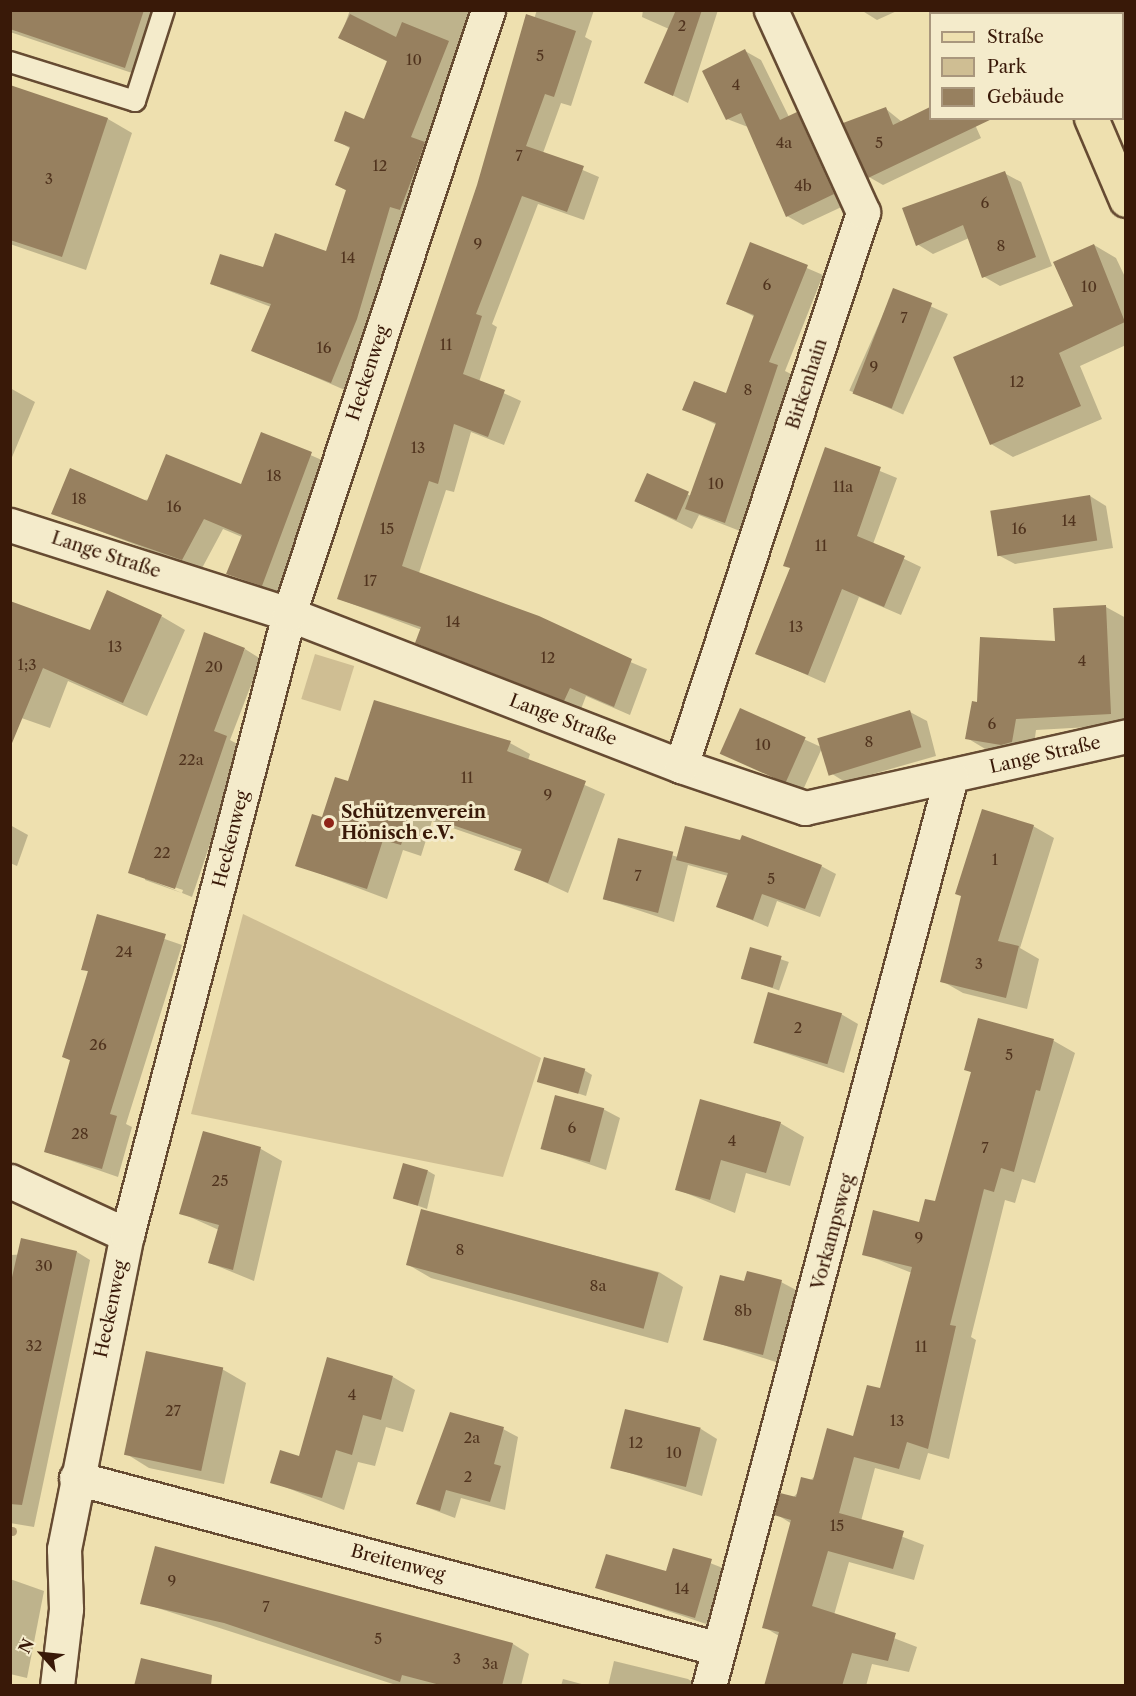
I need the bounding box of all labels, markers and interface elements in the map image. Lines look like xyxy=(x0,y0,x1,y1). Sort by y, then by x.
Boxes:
legend xyxy=(929,12,1124,120)
house number: 2 xyxy=(678,17,686,35)
text: Straße xyxy=(987,26,1044,48)
house number: 5 xyxy=(536,47,544,65)
house number: 10 xyxy=(406,51,422,69)
text: Park xyxy=(987,56,1026,78)
house number: 4 xyxy=(732,76,740,94)
text: Gebäude xyxy=(987,86,1064,108)
house number: 4a xyxy=(776,134,792,152)
house number: 5 xyxy=(875,134,883,152)
house number: 7 xyxy=(515,147,523,165)
house number: 12 xyxy=(373,157,387,175)
house number: 3 xyxy=(45,170,53,188)
house number: 4b xyxy=(794,177,812,195)
house number: 6 xyxy=(981,194,989,212)
house number: 9 xyxy=(474,235,482,253)
house number: 8 xyxy=(997,237,1005,255)
house number: 14 xyxy=(341,249,355,267)
house number: 6 xyxy=(763,276,771,294)
house number: 10 xyxy=(1081,278,1097,296)
house number: 7 xyxy=(900,309,908,327)
street label: Heckenweg xyxy=(342,323,394,423)
house number: 11 xyxy=(440,336,452,354)
street label: Birkenhain xyxy=(782,336,832,432)
house number: 16 xyxy=(316,339,332,357)
house number: 9 xyxy=(870,358,878,376)
house number: 12 xyxy=(1010,373,1024,391)
house number: 8 xyxy=(744,381,752,399)
house number: 13 xyxy=(411,439,425,457)
house number: 18 xyxy=(266,467,282,485)
house number: 10 xyxy=(708,475,724,493)
house number: 11a xyxy=(833,478,853,496)
house number: 18 xyxy=(71,490,87,508)
house number: 16 xyxy=(166,498,182,516)
house number: 14 xyxy=(1062,512,1076,530)
house number: 15 xyxy=(380,520,394,538)
house number: 16 xyxy=(1011,520,1027,538)
street label: Lange Straße xyxy=(49,527,163,583)
house number: 11 xyxy=(815,537,827,555)
house number: 17 xyxy=(363,572,377,590)
house number: 14 xyxy=(446,613,460,631)
house number: 13 xyxy=(789,618,803,636)
house number: 13 xyxy=(108,638,122,656)
house number: 12 xyxy=(541,649,555,667)
house number: 4 xyxy=(1078,652,1086,670)
house number: 1;3 xyxy=(18,656,36,674)
house number: 20 xyxy=(205,658,223,676)
street label: Lange Straße xyxy=(506,690,620,750)
house number: 6 xyxy=(988,715,996,733)
street label: Lange Straße xyxy=(987,732,1103,778)
house number: 8 xyxy=(865,733,873,751)
house number: 10 xyxy=(755,736,771,754)
house number: 22a xyxy=(178,751,204,769)
house number: 11 xyxy=(461,769,473,787)
house number: 9 xyxy=(544,786,552,804)
street label: Heckenweg xyxy=(209,788,253,890)
place label: Schützenverein Hönisch e.V. xyxy=(341,802,486,844)
marker: Schützenverein Hönisch e.V. xyxy=(322,816,336,830)
house number: 22 xyxy=(153,844,171,862)
house number: 1 xyxy=(992,851,998,869)
house number: 7 xyxy=(634,867,642,885)
house number: 5 xyxy=(767,870,775,888)
house number: 24 xyxy=(115,943,133,961)
house number: 3 xyxy=(975,955,983,973)
house number: 2 xyxy=(794,1019,802,1037)
house number: 26 xyxy=(89,1036,107,1054)
house number: 5 xyxy=(1005,1046,1013,1064)
house number: 6 xyxy=(568,1119,576,1137)
house number: 28 xyxy=(71,1125,89,1143)
house number: 4 xyxy=(728,1132,736,1150)
house number: 7 xyxy=(981,1139,989,1157)
house number: 25 xyxy=(212,1172,228,1190)
street label: Vorkampsweg xyxy=(807,1172,859,1292)
house number: 9 xyxy=(915,1229,923,1247)
house number: 8 xyxy=(456,1241,464,1259)
house number: 30 xyxy=(35,1257,53,1275)
street label: Heckenweg xyxy=(90,1258,132,1360)
house number: 8a xyxy=(590,1277,606,1295)
house number: 8b xyxy=(734,1302,752,1320)
house number: 32 xyxy=(26,1337,42,1355)
house number: 11 xyxy=(915,1338,927,1356)
house number: 4 xyxy=(348,1386,356,1404)
house number: 27 xyxy=(165,1402,181,1420)
house number: 13 xyxy=(890,1412,904,1430)
house number: 2a xyxy=(464,1429,480,1447)
house number: 12 xyxy=(629,1434,643,1452)
house number: 10 xyxy=(666,1444,682,1462)
house number: 2 xyxy=(464,1468,472,1486)
house number: 15 xyxy=(830,1517,844,1535)
street label: Breitenweg xyxy=(349,1540,447,1586)
house number: 9 xyxy=(168,1572,176,1590)
house number: 14 xyxy=(675,1580,689,1598)
house number: 7 xyxy=(262,1598,270,1616)
north arrow xyxy=(12,1624,72,1684)
house number: 5 xyxy=(374,1630,382,1648)
text: N xyxy=(14,1635,38,1657)
house number: 3 xyxy=(453,1650,461,1668)
house number: 3a xyxy=(482,1655,498,1673)

